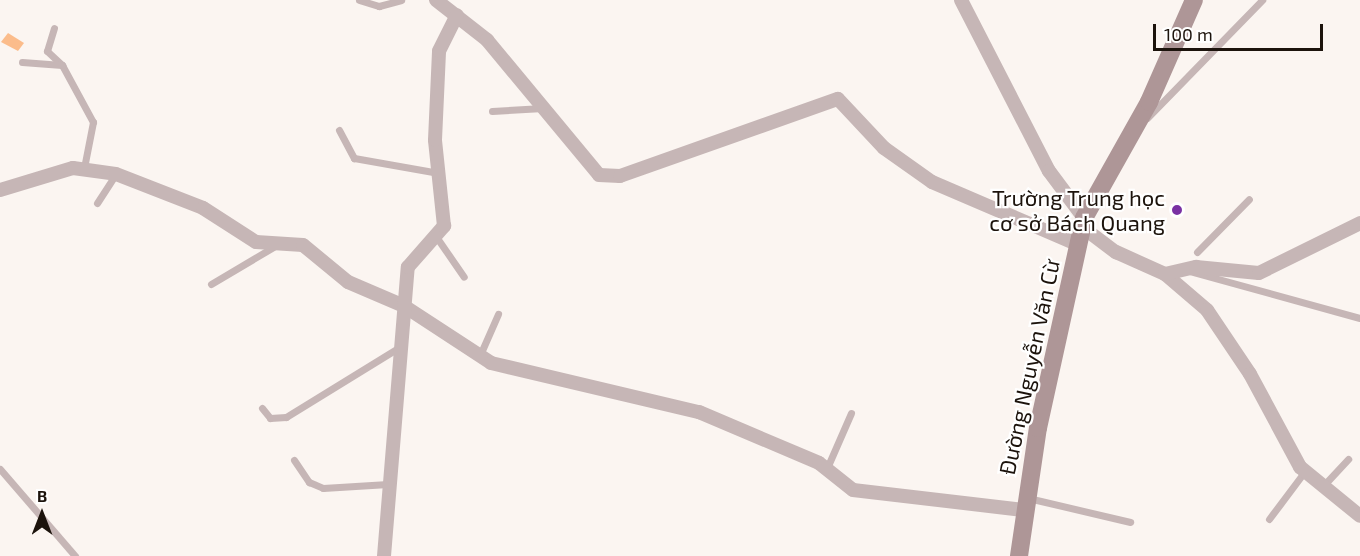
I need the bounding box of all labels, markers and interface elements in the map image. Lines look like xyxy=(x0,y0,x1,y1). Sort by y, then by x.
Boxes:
scale bar xyxy=(1156,12,1326,50)
text: 100 m xyxy=(1164,23,1213,45)
place label: Trường Trung học cơ sở Bách Quang xyxy=(989,184,1165,236)
marker: Trường Trung học cơ sở Bách Quang xyxy=(1170,203,1184,217)
street label: Đường Nguyễn Văn Cừ xyxy=(993,257,1065,477)
north arrow xyxy=(12,484,72,544)
text: B xyxy=(37,486,47,505)

